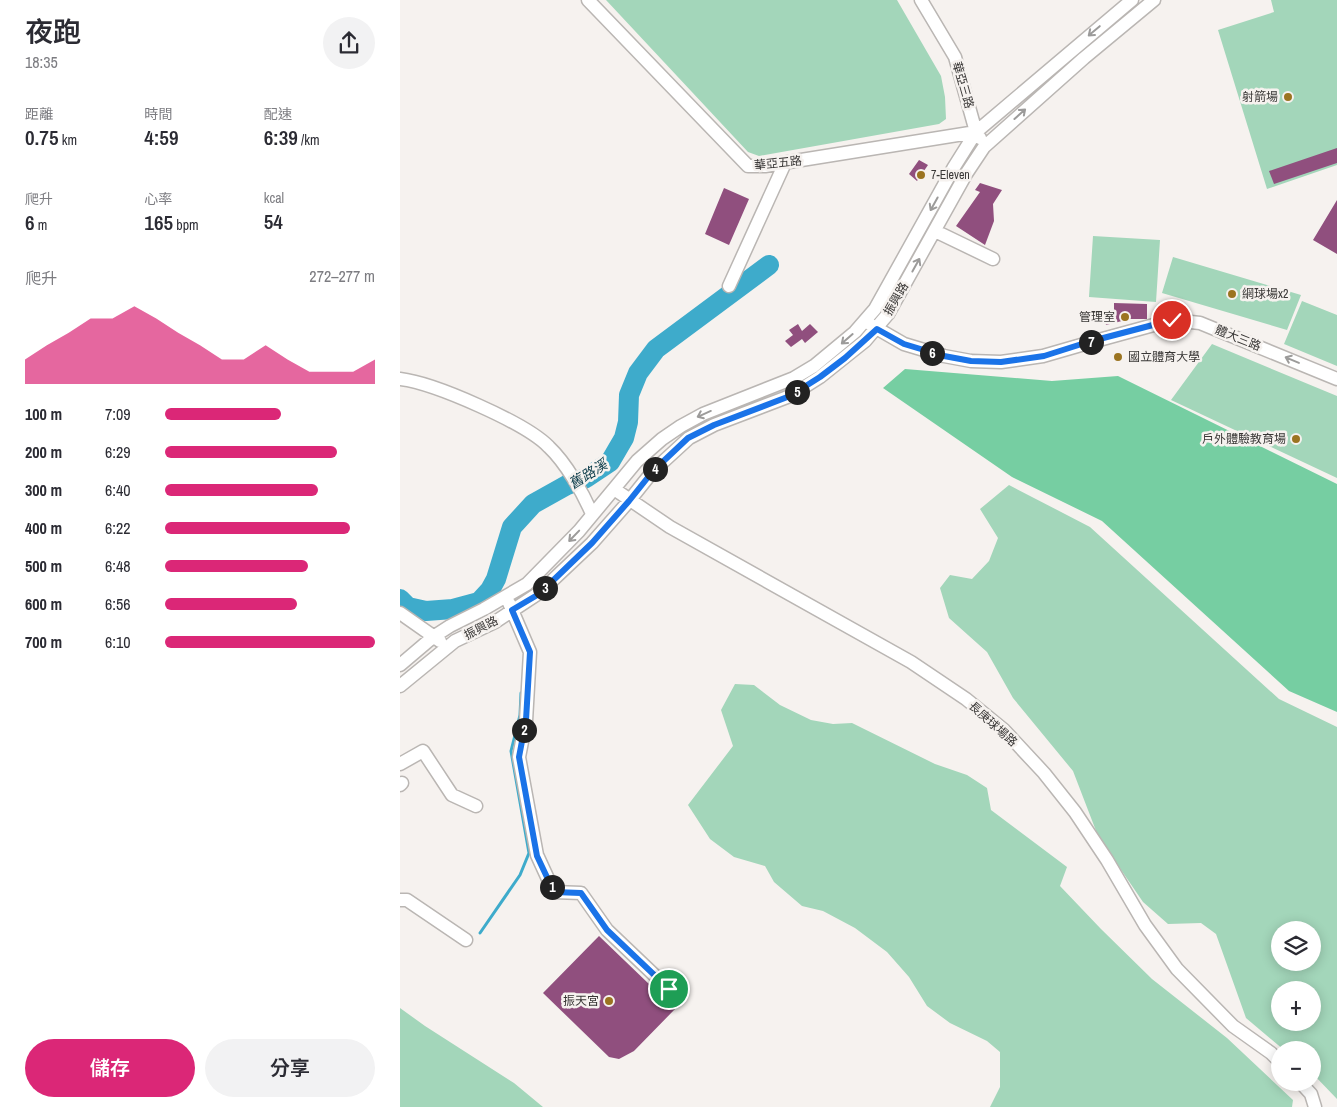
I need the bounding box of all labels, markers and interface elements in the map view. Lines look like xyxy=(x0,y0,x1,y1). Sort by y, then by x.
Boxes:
text: 夜跑 xyxy=(25,13,81,51)
button: share xyxy=(323,17,375,69)
one-way arrow xyxy=(1088,26,1101,37)
text: 18:35 xyxy=(25,51,58,73)
street label: 華亞三路 xyxy=(949,60,977,110)
place label: 射箭場 xyxy=(1242,89,1278,105)
marker: 射箭場 xyxy=(1282,91,1294,103)
text: 距離 xyxy=(25,105,53,123)
text: 時間 xyxy=(144,105,172,123)
text: 配速 xyxy=(264,105,292,123)
one-way arrow xyxy=(1014,108,1027,120)
text: 0.75 xyxy=(25,123,59,152)
text: 4:59 xyxy=(144,123,178,152)
text: 6:39 xyxy=(264,123,298,152)
text: km xyxy=(59,131,77,149)
text: /km xyxy=(298,131,320,149)
street label: 華亞五路 xyxy=(753,153,803,173)
place label: 7-Eleven xyxy=(931,167,970,183)
marker: 7-Eleven xyxy=(915,169,927,181)
text: kcal xyxy=(264,189,284,207)
text: 爬升 xyxy=(25,190,53,208)
text: 心率 xyxy=(144,190,172,208)
one-way arrow xyxy=(929,196,939,211)
text: 54 xyxy=(264,207,283,236)
text: 6 xyxy=(25,208,35,237)
text: 165 xyxy=(144,208,173,237)
text: m xyxy=(35,216,47,234)
text: bpm xyxy=(173,216,199,234)
one-way arrow xyxy=(911,258,921,273)
text: 272–277 m xyxy=(309,265,375,287)
text: 爬升 xyxy=(25,267,57,289)
street label: 振興路 xyxy=(880,279,912,319)
place label: 網球場x2 xyxy=(1242,286,1288,302)
marker: 網球場x2 xyxy=(1226,288,1238,300)
pin xyxy=(1151,299,1193,341)
icon: check xyxy=(1158,306,1186,334)
place label: 管理室 xyxy=(1079,309,1115,325)
marker: 管理室 xyxy=(1119,311,1131,323)
street label: 體大三路 xyxy=(1213,322,1263,354)
pin: 7 xyxy=(1078,330,1104,354)
text: 7 xyxy=(1088,333,1095,351)
one-way arrow xyxy=(840,334,853,345)
pin: 6 xyxy=(920,340,944,366)
text: 6 xyxy=(929,344,936,362)
place label: 國立體育大學 xyxy=(1128,349,1200,365)
marker: 國立體育大學 xyxy=(1112,351,1124,363)
one-way arrow xyxy=(1285,354,1300,364)
pin: 5 xyxy=(784,380,810,404)
text: 5 xyxy=(794,383,801,401)
text: 100 m xyxy=(25,403,62,425)
text: 7:09 xyxy=(105,403,131,425)
one-way arrow xyxy=(697,409,712,419)
place label: 戶外體驗教育場 xyxy=(1202,431,1286,447)
marker: 戶外體驗教育場 xyxy=(1290,433,1302,445)
text: 200 m xyxy=(25,441,62,463)
text: 6:29 xyxy=(105,441,131,463)
water label: 舊路溪 xyxy=(565,454,612,493)
pin: 4 xyxy=(642,456,668,482)
text: 4 xyxy=(652,460,659,478)
text: 300 m xyxy=(25,479,62,501)
text: 6:40 xyxy=(105,479,131,501)
text: 400 m xyxy=(25,517,62,539)
text: 6:22 xyxy=(105,517,131,539)
one-way arrow xyxy=(568,530,580,542)
text: 500 m xyxy=(25,555,62,577)
text: 6:48 xyxy=(105,555,131,577)
pin: 3 xyxy=(532,576,558,600)
text: 3 xyxy=(542,579,549,597)
text: 600 m xyxy=(25,593,62,615)
text: 6:56 xyxy=(105,593,131,615)
street label: 振興路 xyxy=(461,613,501,643)
text: 700 m xyxy=(25,631,62,653)
text: 6:10 xyxy=(105,631,131,653)
street label: 長庚球場路 xyxy=(965,698,1021,750)
pin: 2 xyxy=(512,718,536,742)
text: 2 xyxy=(521,721,528,739)
pin: 1 xyxy=(540,874,564,900)
text: 1 xyxy=(549,878,556,896)
map controls xyxy=(1271,921,1321,1091)
button: layers xyxy=(1271,921,1321,971)
pin xyxy=(648,968,690,1010)
icon: arrive xyxy=(655,975,683,1003)
button: + xyxy=(1271,981,1321,1031)
place label: 振天宮 xyxy=(563,993,599,1009)
marker: 振天宮 xyxy=(603,995,615,1007)
button: 儲存 xyxy=(25,1039,195,1097)
button: 分享 xyxy=(205,1039,375,1097)
button: − xyxy=(1271,1041,1321,1091)

